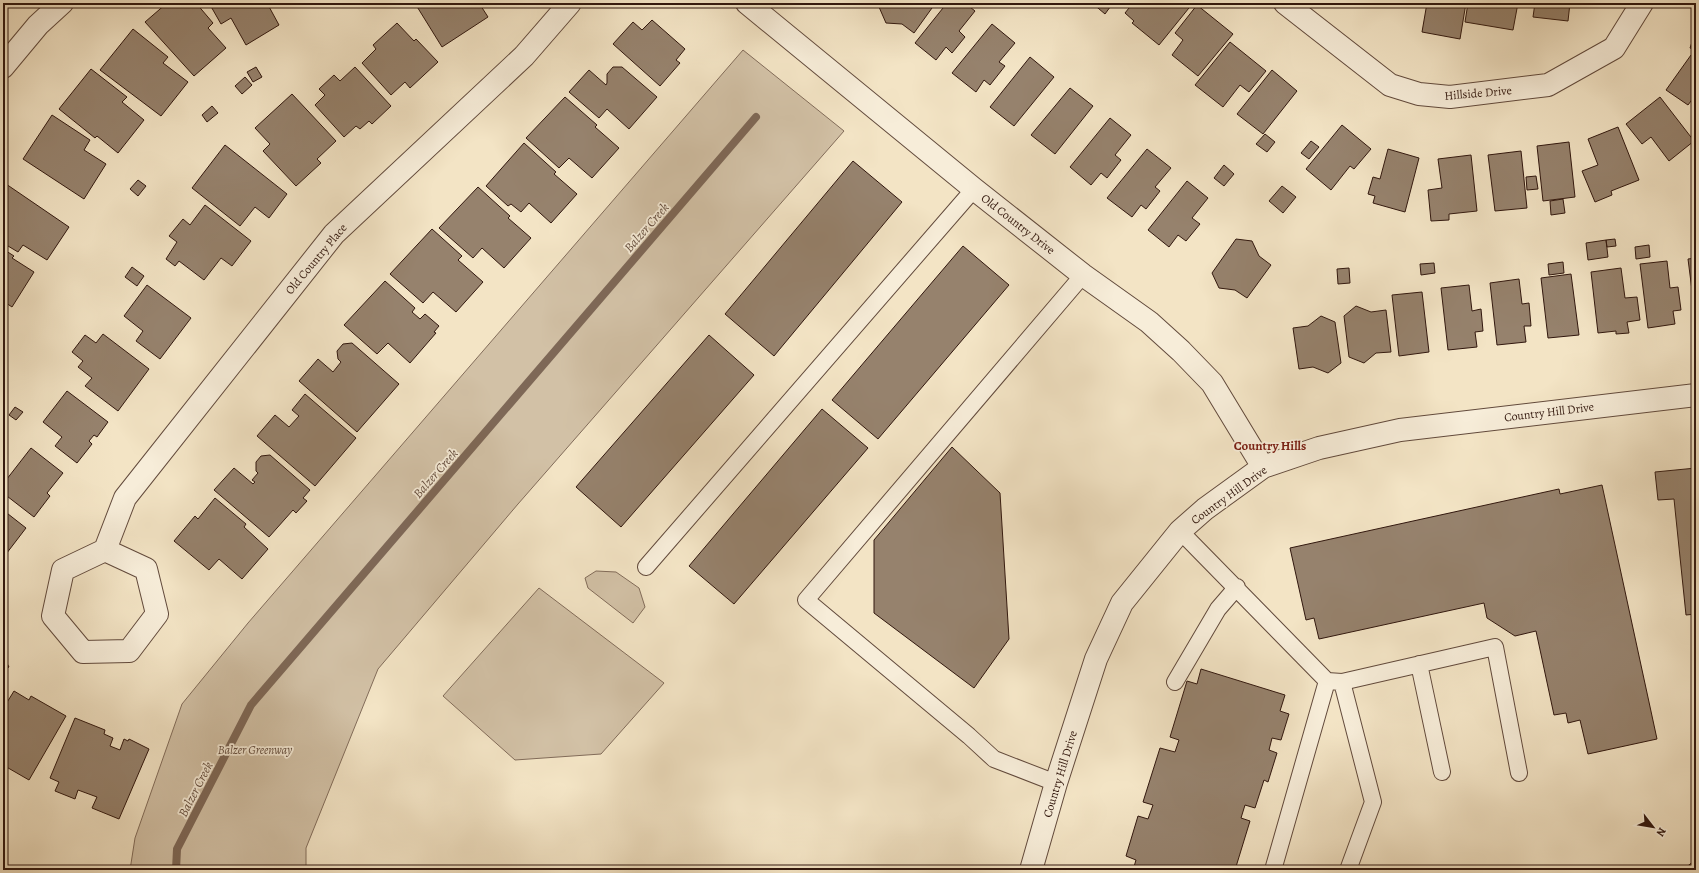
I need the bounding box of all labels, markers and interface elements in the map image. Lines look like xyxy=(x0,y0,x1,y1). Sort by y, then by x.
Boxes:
street label: Hillside Drive xyxy=(1444,82,1512,104)
street label: Old Country Drive xyxy=(978,190,1058,258)
water label: Balzer Creek xyxy=(620,199,673,256)
street label: Old Country Place xyxy=(282,220,350,298)
street label: Country Hill Drive xyxy=(1503,399,1595,425)
district label: Country Hills xyxy=(1234,437,1306,454)
water label: Balzer Creek xyxy=(409,445,462,502)
street label: Country Hill Drive xyxy=(1188,462,1270,528)
street label: Country Hill Drive xyxy=(1039,729,1081,819)
park label: Balzer Greenway xyxy=(218,742,293,758)
water label: Balzer Creek xyxy=(174,758,217,820)
north arrow xyxy=(1633,807,1673,847)
text: N xyxy=(1653,825,1670,839)

